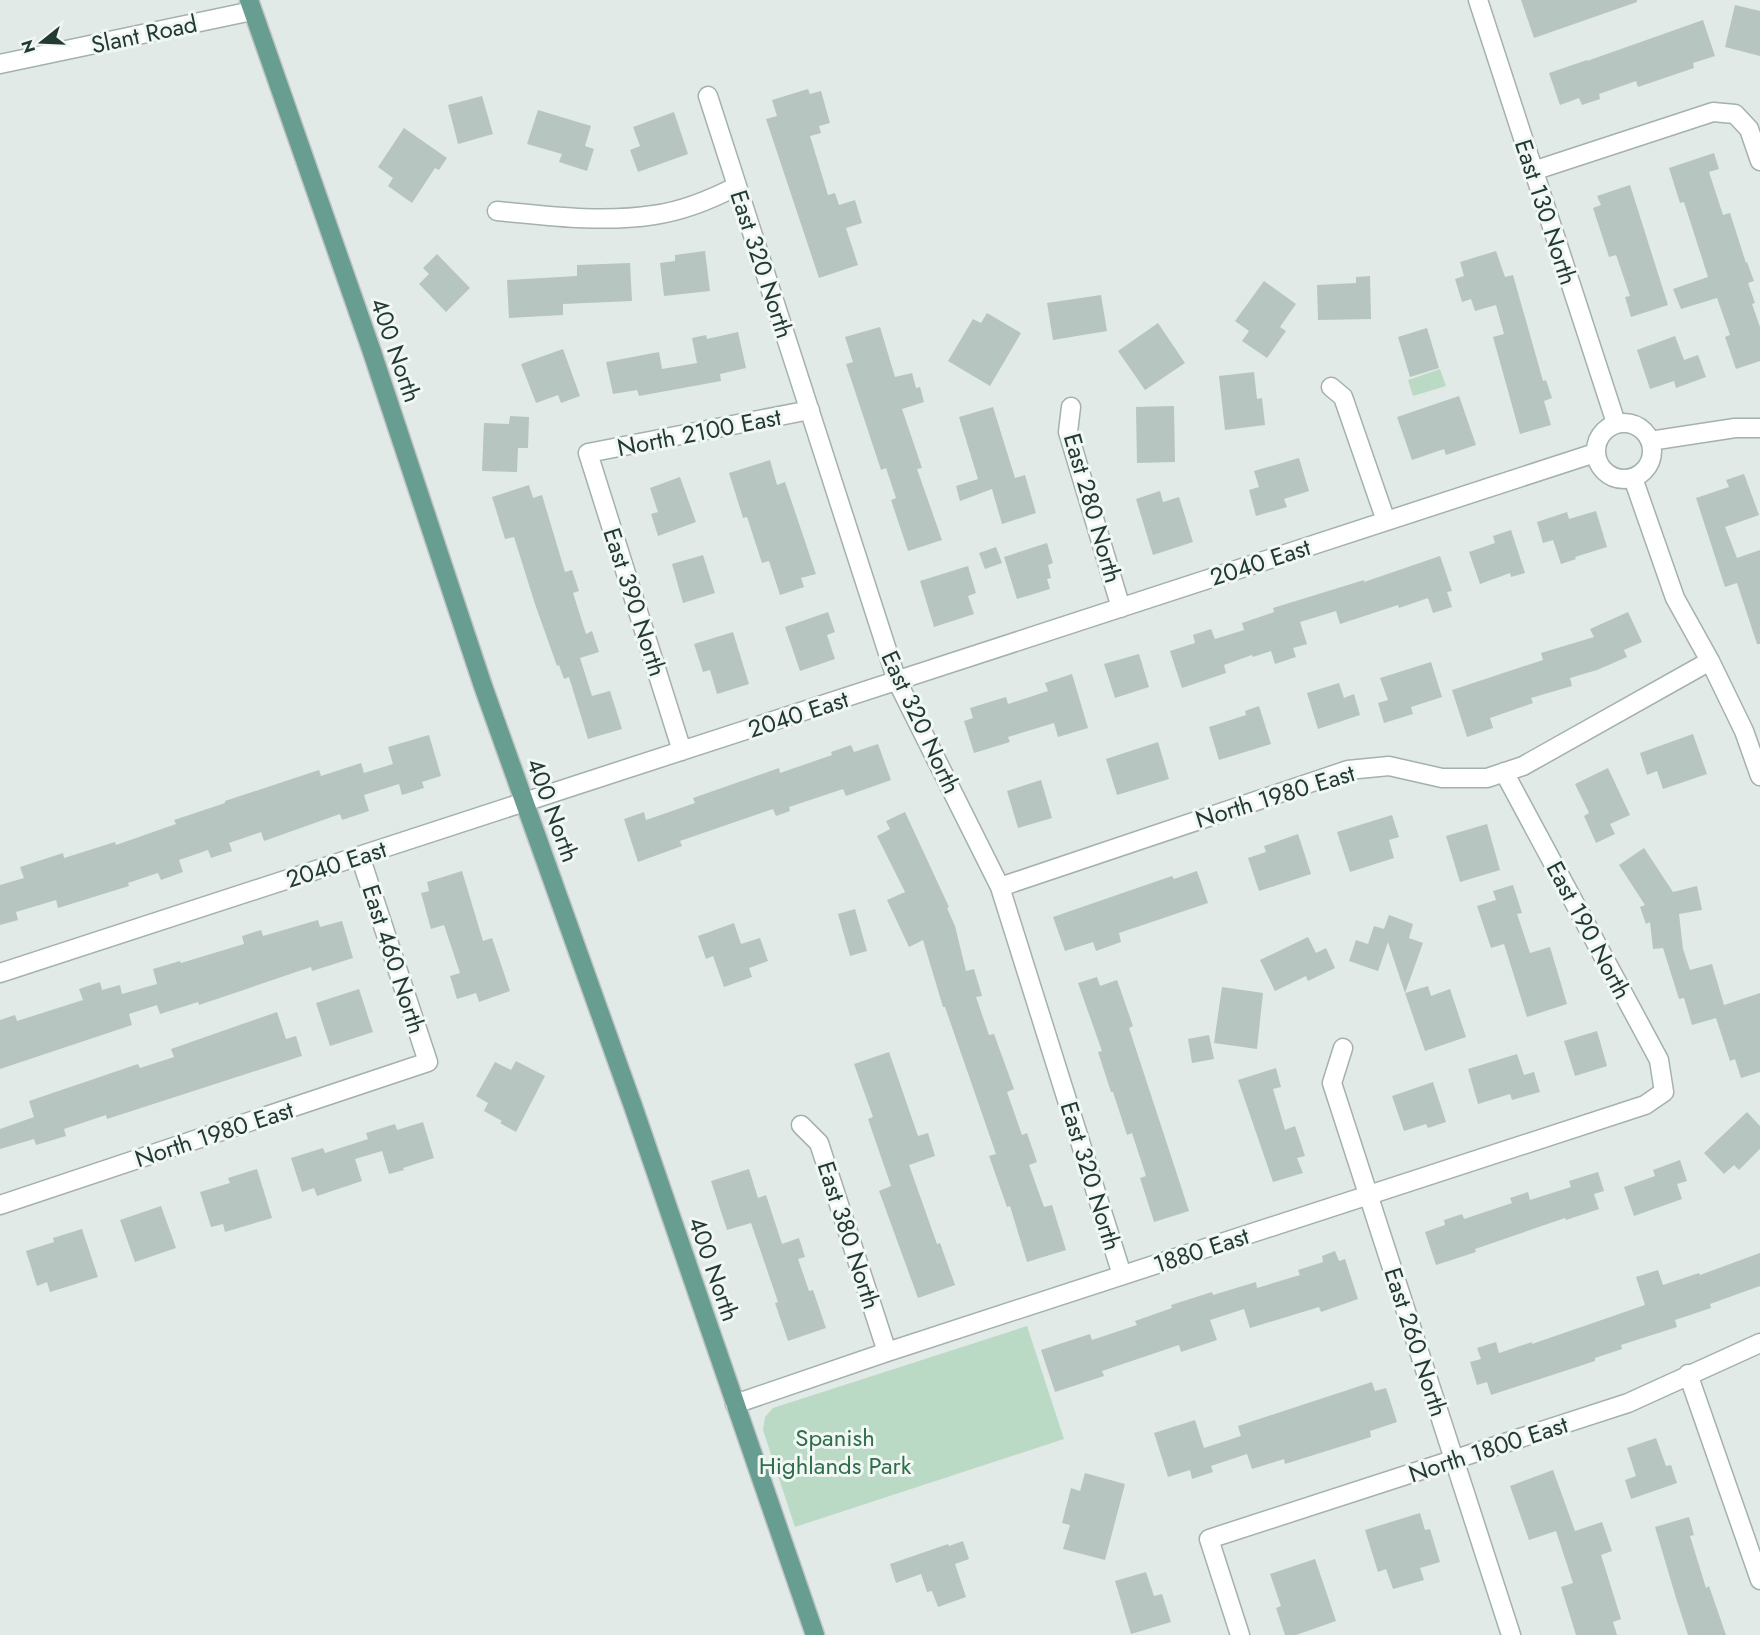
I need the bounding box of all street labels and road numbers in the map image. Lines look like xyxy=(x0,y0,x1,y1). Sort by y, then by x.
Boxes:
street label: Slant Road xyxy=(88,6,200,62)
street label: East 130 North xyxy=(1506,135,1586,289)
street label: East 320 North xyxy=(722,185,802,343)
street label: 400 North xyxy=(362,293,430,407)
street label: North 2100 East xyxy=(614,399,784,465)
street label: East 280 North xyxy=(1055,429,1131,587)
street label: East 390 North xyxy=(595,523,675,681)
street label: 2040 East xyxy=(1205,529,1315,595)
street label: East 320 North xyxy=(873,645,969,799)
street label: 2040 East xyxy=(743,681,853,747)
street label: 400 North xyxy=(518,753,588,867)
street label: North 1980 East xyxy=(1191,755,1359,837)
street label: 2040 East xyxy=(281,831,391,897)
street label: East 190 North xyxy=(1538,855,1640,1005)
street label: East 460 North xyxy=(353,880,435,1038)
street label: North 1980 East xyxy=(130,1092,298,1176)
street label: East 320 North xyxy=(1052,1097,1130,1255)
street label: East 380 North xyxy=(809,1157,889,1313)
street label: 400 North xyxy=(680,1212,748,1326)
street label: 1880 East xyxy=(1149,1218,1254,1282)
street label: East 260 North xyxy=(1375,1263,1457,1421)
street label: North 1800 East xyxy=(1404,1407,1572,1491)

